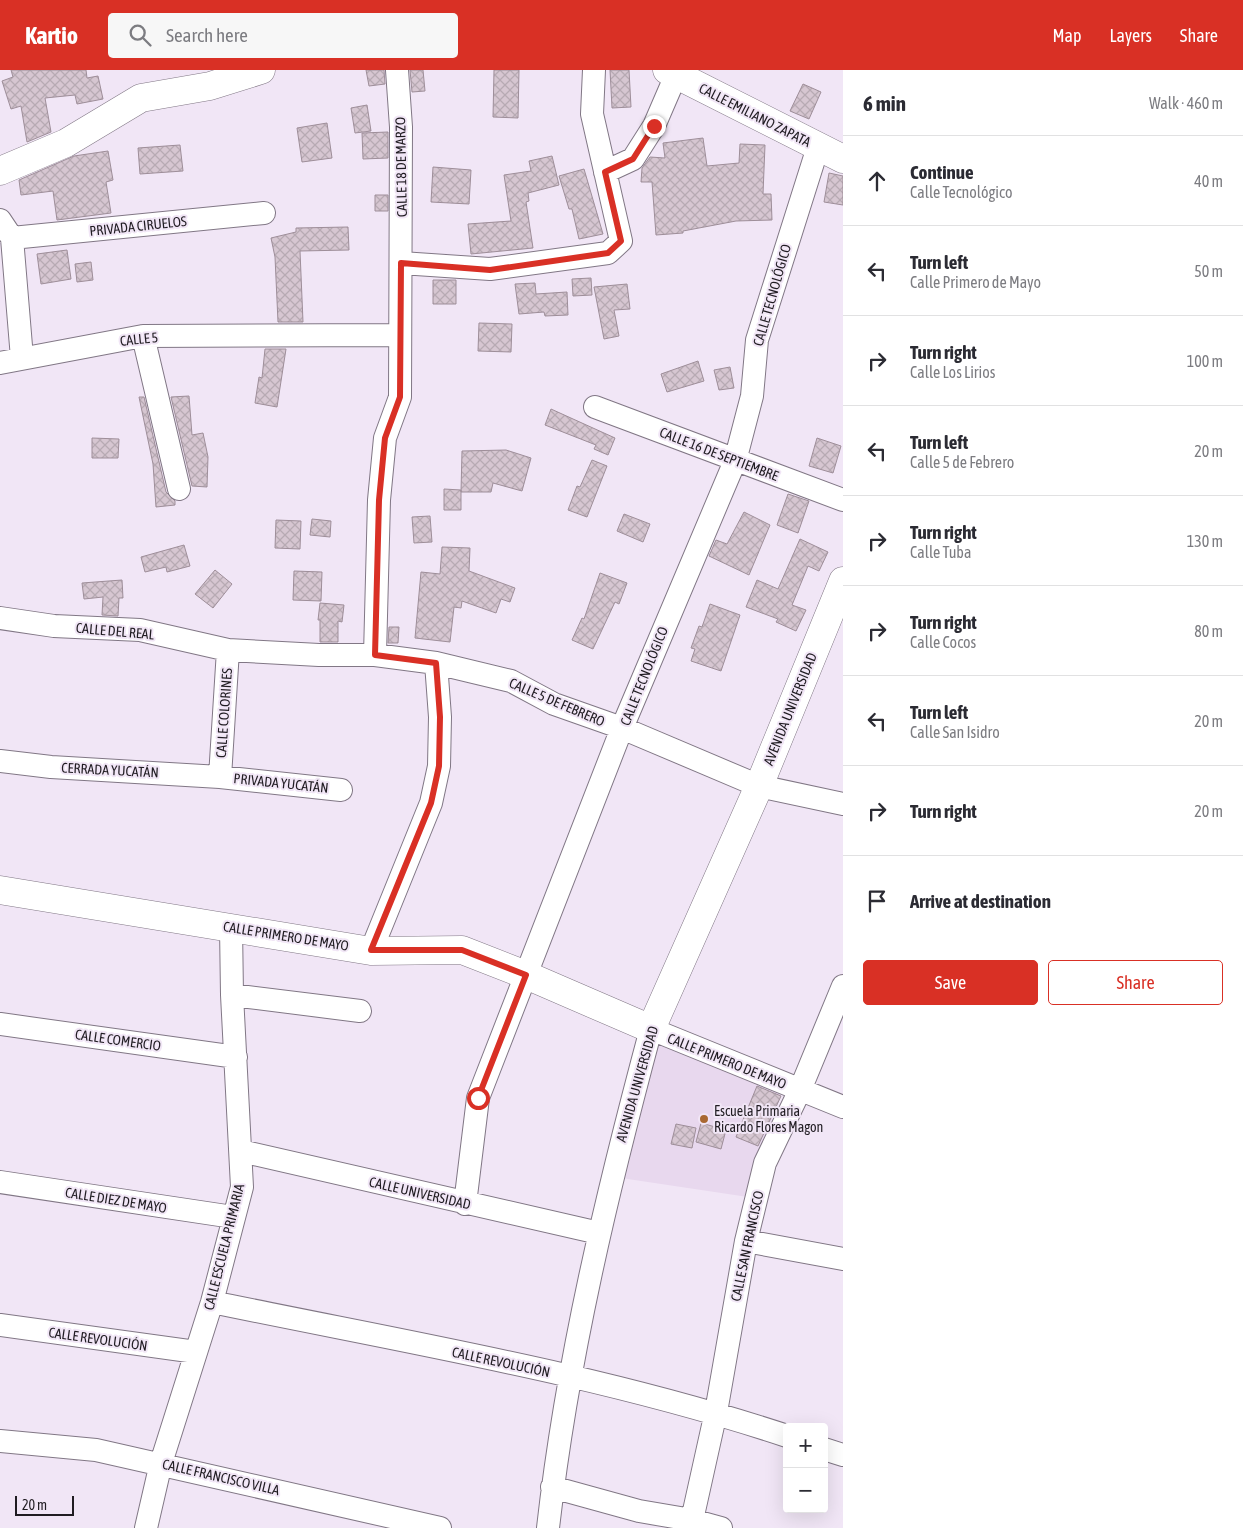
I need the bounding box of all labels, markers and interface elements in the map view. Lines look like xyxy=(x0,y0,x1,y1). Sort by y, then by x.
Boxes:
search box xyxy=(108,13,458,58)
icon: search xyxy=(126,21,154,49)
text: Kartio xyxy=(25,22,78,49)
text: Search here xyxy=(166,24,248,46)
text: Map xyxy=(1052,25,1081,46)
text: Layers xyxy=(1109,25,1152,46)
text: Share xyxy=(1180,25,1218,46)
street label: CALLE EMILIANO ZAPATA xyxy=(696,80,814,150)
text: 6 min xyxy=(863,91,906,115)
text: Walk · 460 m xyxy=(1149,94,1223,112)
route end xyxy=(643,115,666,138)
street label: CALLE 18 DE MARZO xyxy=(392,117,410,217)
text: Continue xyxy=(910,161,974,183)
icon: ahead xyxy=(863,167,891,195)
text: 40 m xyxy=(1194,172,1223,190)
text: Calle Tecnológico xyxy=(910,183,1012,201)
street label: PRIVADA CIRUELOS xyxy=(89,213,188,239)
street label: CALLE TECNOLÓGICO xyxy=(750,242,794,348)
text: Turn left xyxy=(910,251,968,273)
icon: left xyxy=(863,257,891,285)
text: 50 m xyxy=(1194,262,1223,280)
text: Calle Primero de Mayo xyxy=(910,273,1041,291)
street label: CALLE 5 xyxy=(119,329,159,349)
text: Turn right xyxy=(910,341,977,363)
icon: right xyxy=(863,347,891,375)
text: 100 m xyxy=(1187,352,1223,370)
text: Calle Los Lirios xyxy=(910,363,995,381)
street label: CALLE 16 DE SEPTIEMBRE xyxy=(657,424,781,484)
text: Turn left xyxy=(910,431,968,453)
icon: left xyxy=(863,437,891,465)
text: 20 m xyxy=(1194,442,1223,460)
text: Calle 5 de Febrero xyxy=(910,453,1014,471)
text: Turn right xyxy=(910,521,977,543)
icon: right xyxy=(863,527,891,555)
text: 130 m xyxy=(1187,532,1223,550)
text: Calle Tuba xyxy=(910,543,971,561)
text: Turn right xyxy=(910,611,977,633)
icon: right xyxy=(863,617,891,645)
street label: CALLE DEL REAL xyxy=(75,620,155,642)
text: 80 m xyxy=(1194,622,1223,640)
street label: CALLE TECNOLÓGICO xyxy=(617,624,671,728)
text: Calle Cocos xyxy=(910,633,976,651)
street label: AVENIDA UNIVERSIDAD xyxy=(760,650,820,768)
street label: CALLE COLORINES xyxy=(213,667,235,758)
street label: CALLE 5 DE FEBRERO xyxy=(507,675,607,729)
text: Turn left xyxy=(910,701,968,723)
icon: left xyxy=(863,707,891,735)
text: 20 m xyxy=(1194,712,1223,730)
text: Calle San Isidro xyxy=(910,723,1000,741)
street label: CERRADA YUCATÁN xyxy=(61,759,159,781)
street label: PRIVADA YUCATÁN xyxy=(233,770,329,796)
icon: right xyxy=(863,797,891,825)
text: Turn right xyxy=(910,800,977,822)
text: 20 m xyxy=(1194,802,1223,820)
icon: arrive xyxy=(863,887,891,915)
text: Arrive at destination xyxy=(910,890,1051,912)
street label: CALLE PRIMERO DE MAYO xyxy=(222,918,350,954)
button: Save xyxy=(863,960,1038,1005)
button: Share xyxy=(1048,960,1223,1005)
street label: AVENIDA UNIVERSIDAD xyxy=(613,1024,661,1144)
street label: CALLE COMERCIO xyxy=(74,1026,162,1054)
street label: CALLE PRIMERO DE MAYO xyxy=(665,1030,789,1092)
route start xyxy=(467,1087,490,1110)
place label: Escuela Primaria Ricardo Flores Magon xyxy=(714,1103,823,1135)
marker: Escuela Primaria Ricardo Flores Magon xyxy=(698,1113,710,1125)
street label: CALLE UNIVERSIDAD xyxy=(368,1174,473,1213)
street label: CALLE ESCUELA PRIMARIA xyxy=(201,1182,247,1312)
street label: CALLE DIEZ DE MAYO xyxy=(64,1184,168,1216)
street label: CALLE SAN FRANCISCO xyxy=(727,1189,767,1303)
street label: CALLE REVOLUCIÓN xyxy=(48,1324,148,1354)
street label: CALLE REVOLUCIÓN xyxy=(451,1344,551,1380)
map controls xyxy=(783,1423,828,1513)
button: + xyxy=(783,1423,828,1468)
street label: CALLE FRANCISCO VILLA xyxy=(161,1456,281,1498)
button: − xyxy=(783,1468,828,1513)
scale bar xyxy=(15,1493,74,1516)
text: 20 m xyxy=(22,1497,47,1513)

